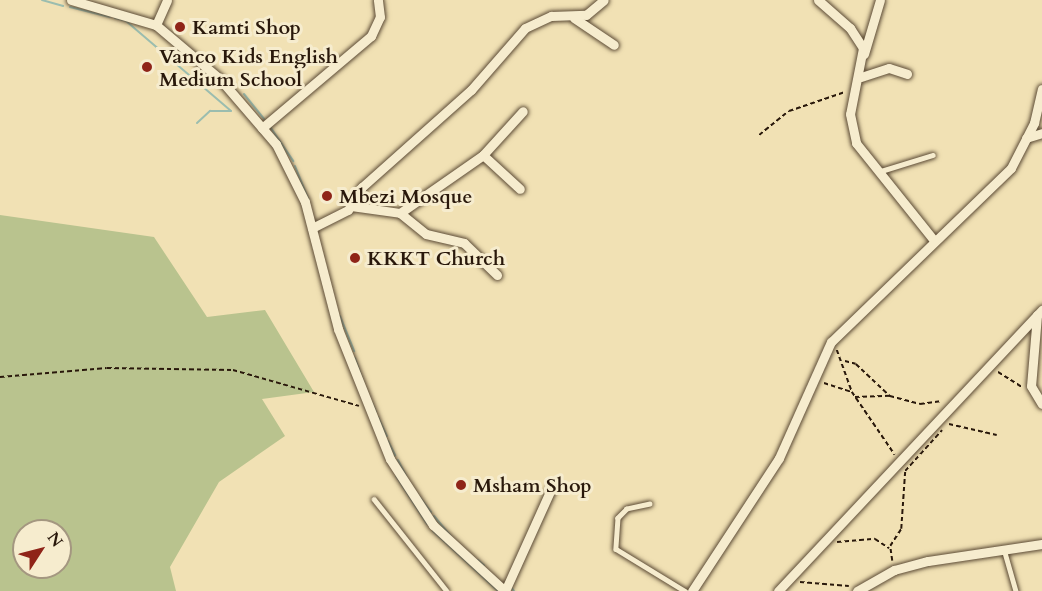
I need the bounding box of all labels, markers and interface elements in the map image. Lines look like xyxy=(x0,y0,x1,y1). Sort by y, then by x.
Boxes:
place label: Kamti Shop xyxy=(192,15,301,39)
marker: Kamti Shop xyxy=(173,20,187,34)
place label: Vanco Kids English Medium School xyxy=(159,44,338,91)
marker: Vanco Kids English Medium School xyxy=(140,60,154,74)
place label: Mbezi Mosque xyxy=(339,184,472,208)
marker: Mbezi Mosque xyxy=(320,189,334,203)
place label: KKKT Church xyxy=(367,246,505,270)
marker: KKKT Church xyxy=(348,251,362,265)
place label: Msham Shop xyxy=(473,473,592,497)
marker: Msham Shop xyxy=(454,478,468,492)
north arrow xyxy=(12,519,72,579)
text: N xyxy=(42,528,68,552)

